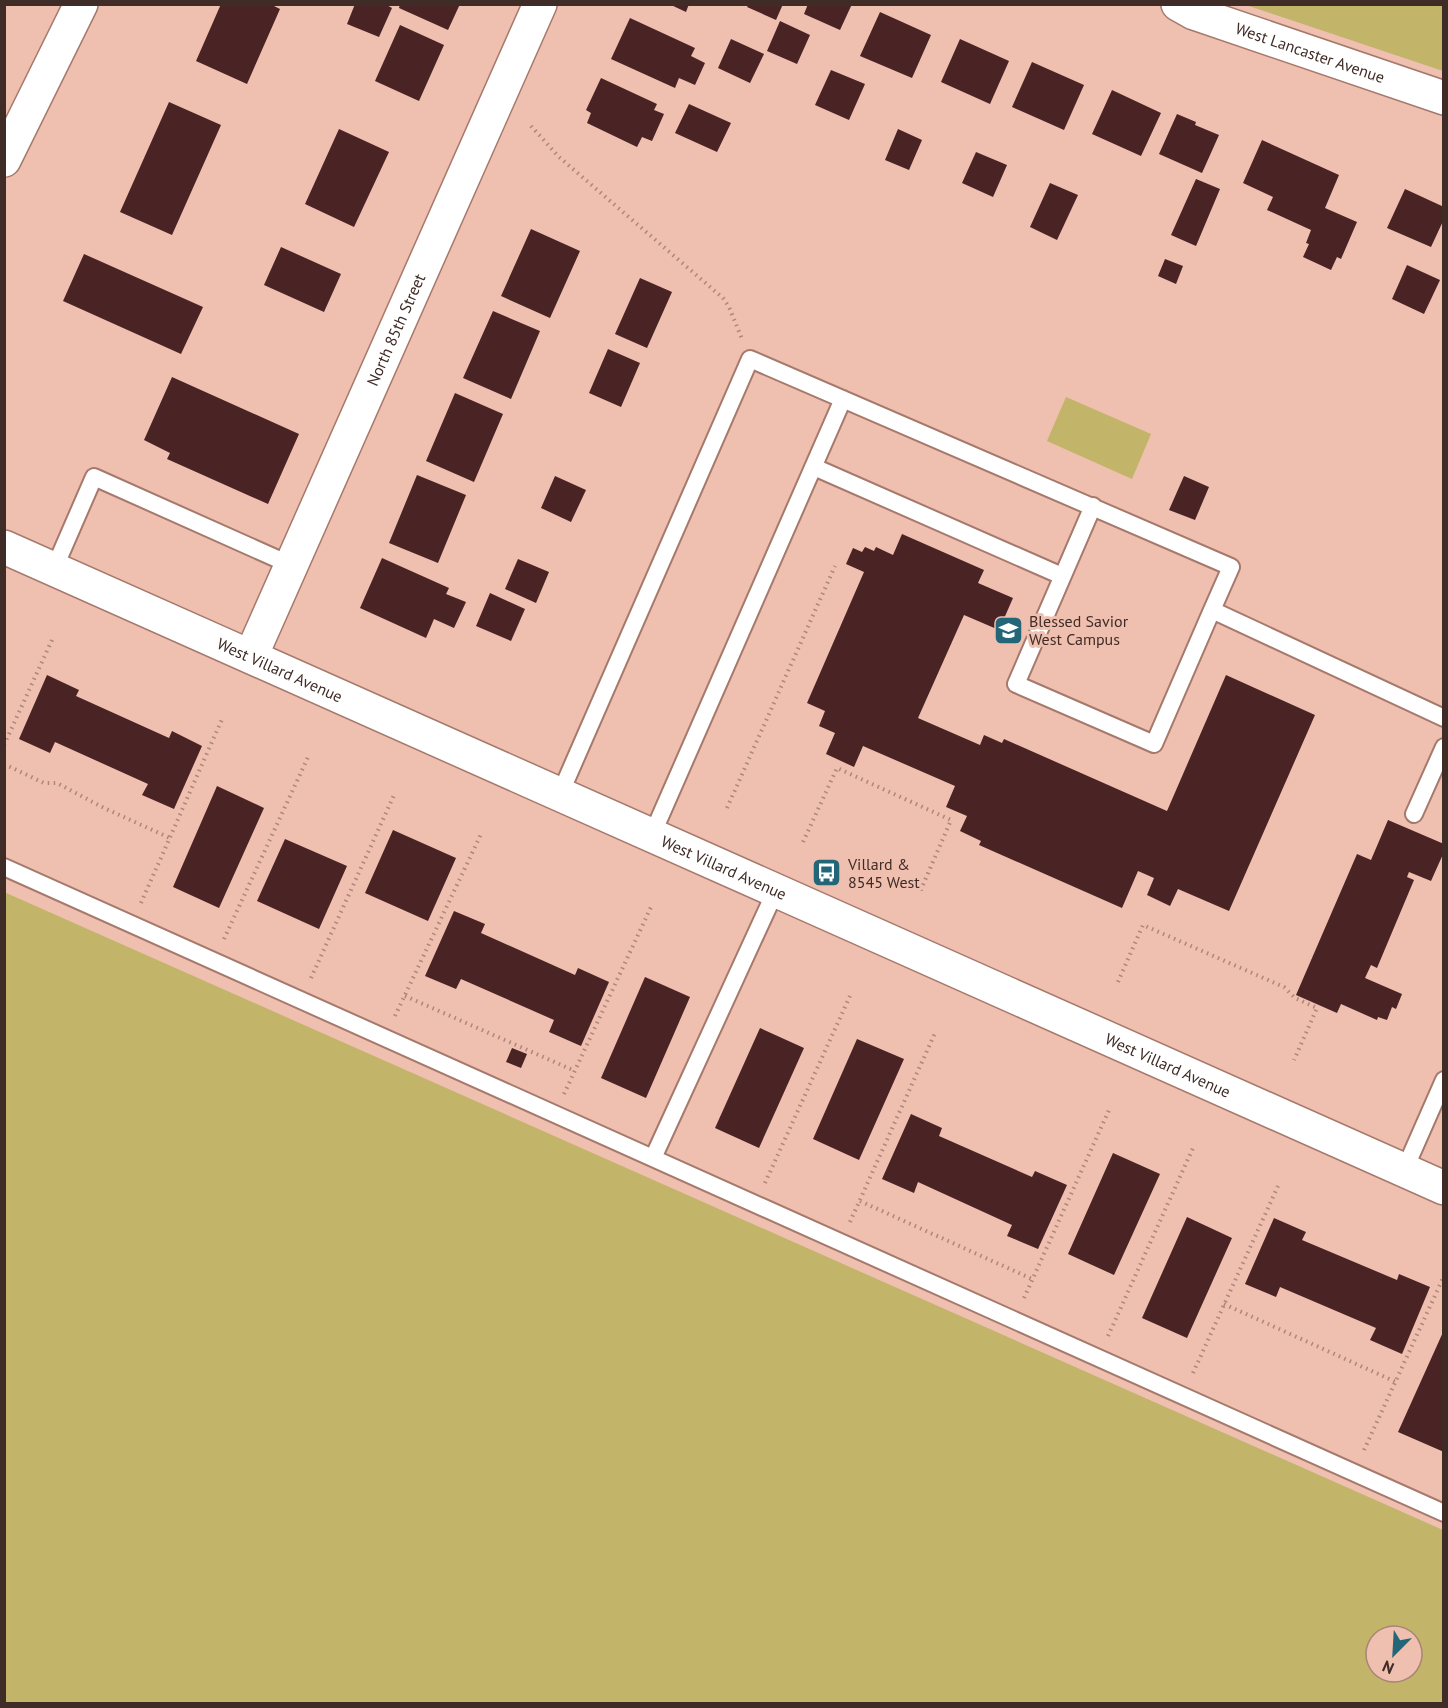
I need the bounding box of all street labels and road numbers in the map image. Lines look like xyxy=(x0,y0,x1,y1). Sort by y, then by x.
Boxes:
street label: West Lancaster Avenue xyxy=(1233,18,1387,87)
street label: North 85th Street xyxy=(362,270,429,389)
street label: West Villard Avenue xyxy=(214,633,346,706)
street label: West Villard Avenue xyxy=(658,831,790,904)
street label: West Villard Avenue xyxy=(1102,1028,1234,1102)

